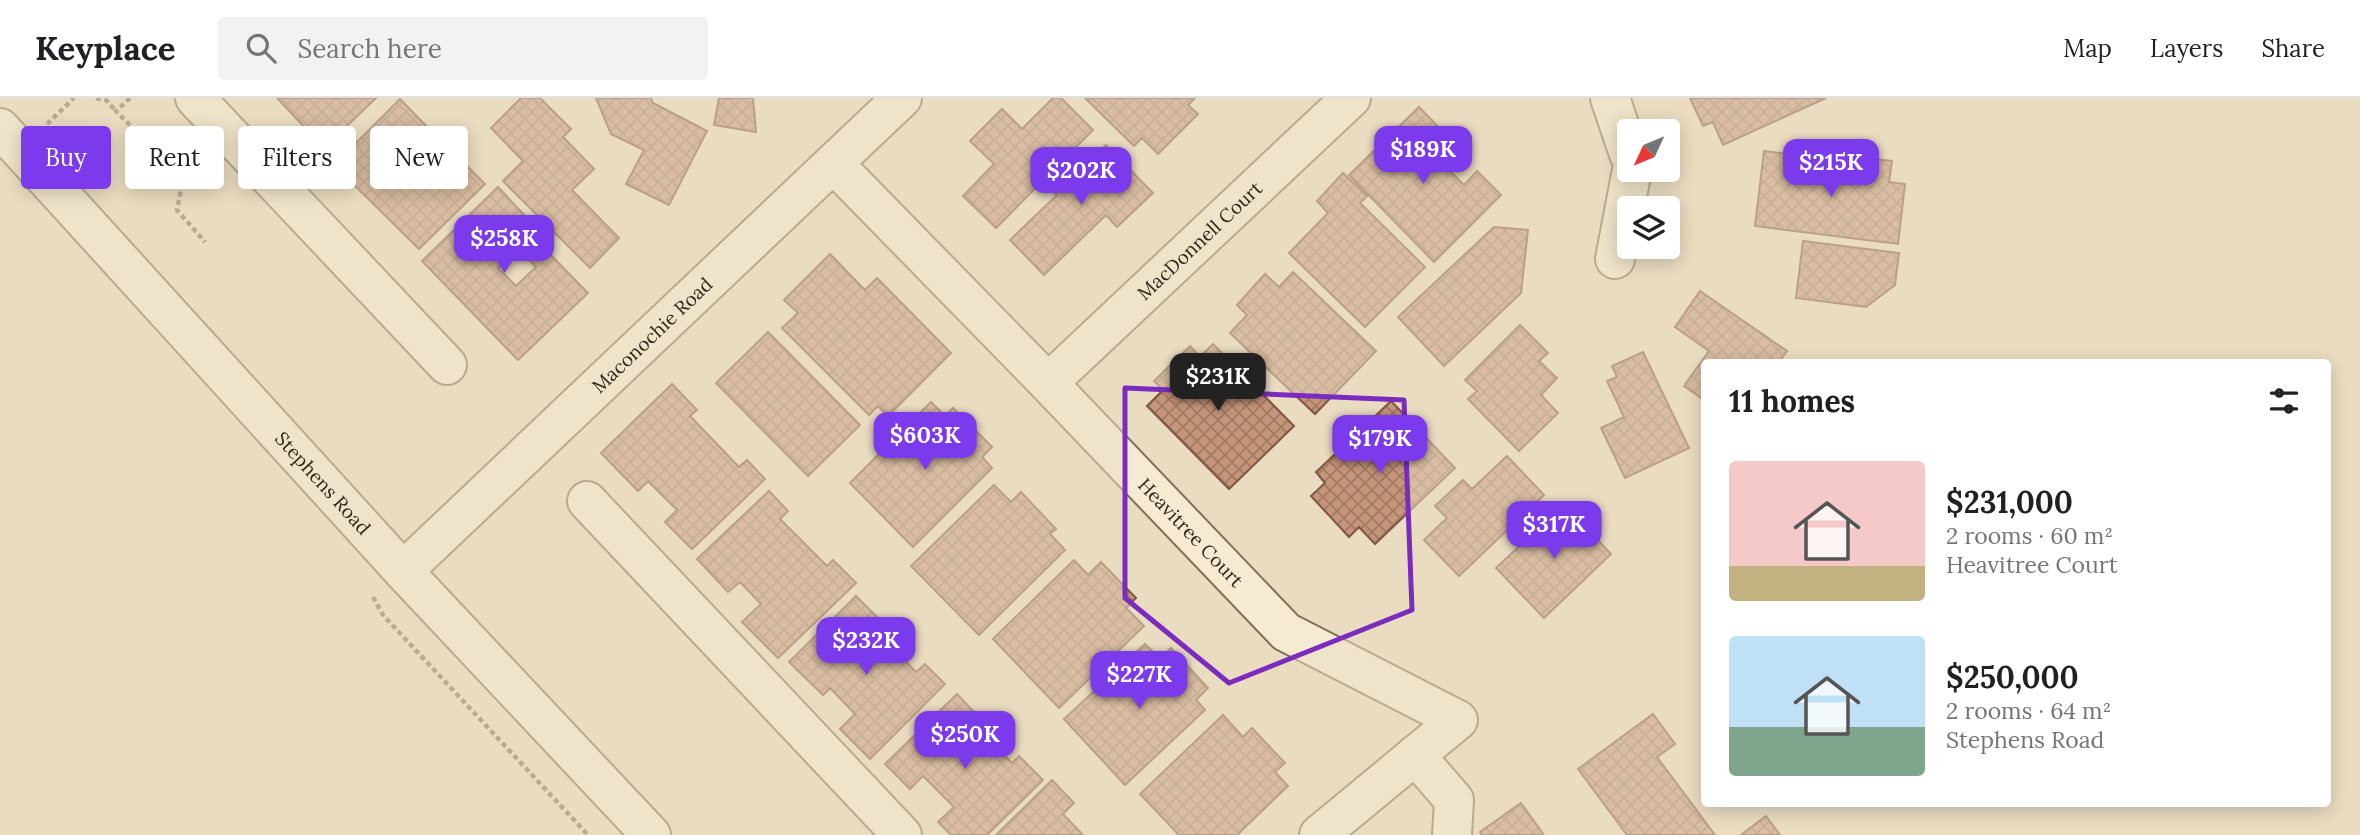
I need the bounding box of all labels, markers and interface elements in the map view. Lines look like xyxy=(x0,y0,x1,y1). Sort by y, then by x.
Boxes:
search box xyxy=(218,17,708,80)
text: Keyplace xyxy=(35,27,176,69)
icon: search xyxy=(242,29,280,67)
text: Search here xyxy=(298,32,442,65)
text: Map xyxy=(2063,33,2112,64)
text: Layers xyxy=(2150,33,2223,64)
text: Share xyxy=(2261,33,2325,64)
north arrow xyxy=(1617,119,1680,182)
map controls xyxy=(1617,119,1680,259)
chip: Buy xyxy=(21,126,111,189)
chip: Rent xyxy=(125,126,224,189)
chip: Filters xyxy=(238,126,356,189)
chip: New xyxy=(370,126,468,189)
pin: $189K xyxy=(1374,126,1472,186)
text: $189K xyxy=(1390,134,1456,163)
pin: $215K xyxy=(1782,140,1880,199)
text: $215K xyxy=(1799,147,1863,176)
pin: $202K xyxy=(1032,148,1130,207)
text: $202K xyxy=(1046,155,1116,184)
street label: MacDonnell Court xyxy=(1132,176,1267,305)
button: layers xyxy=(1617,196,1680,259)
pin: $258K xyxy=(455,216,553,275)
text: $258K xyxy=(470,223,538,252)
street label: Maconochie Road xyxy=(587,272,717,398)
pin: $231K xyxy=(1169,354,1267,413)
text: $231K xyxy=(1186,361,1250,390)
text: 11 homes xyxy=(1729,382,1855,420)
icon: filters xyxy=(2265,382,2303,420)
pin: $603K xyxy=(876,412,974,472)
pin: $179K xyxy=(1331,416,1429,475)
text: $603K xyxy=(890,420,960,449)
text: $179K xyxy=(1348,423,1412,452)
street label: Stephens Road xyxy=(270,427,376,540)
street label: Heavitree Court xyxy=(1133,473,1249,593)
text: $231,000 xyxy=(1946,483,2073,521)
icon: home xyxy=(1785,489,1869,573)
pin: $317K xyxy=(1505,502,1603,561)
text: $317K xyxy=(1523,509,1585,538)
text: 2 rooms · 60 m² xyxy=(1946,521,2113,550)
text: Heavitree Court xyxy=(1946,550,2118,579)
pin: $232K xyxy=(817,618,915,677)
text: $232K xyxy=(832,625,900,654)
pin: $227K xyxy=(1090,652,1188,711)
text: $250,000 xyxy=(1946,658,2079,696)
text: $227K xyxy=(1106,659,1172,688)
icon: home xyxy=(1785,664,1869,748)
text: 2 rooms · 64 m² xyxy=(1946,696,2111,725)
pin: $250K xyxy=(916,712,1014,771)
text: $250K xyxy=(930,719,1000,748)
text: Stephens Road xyxy=(1946,725,2104,754)

